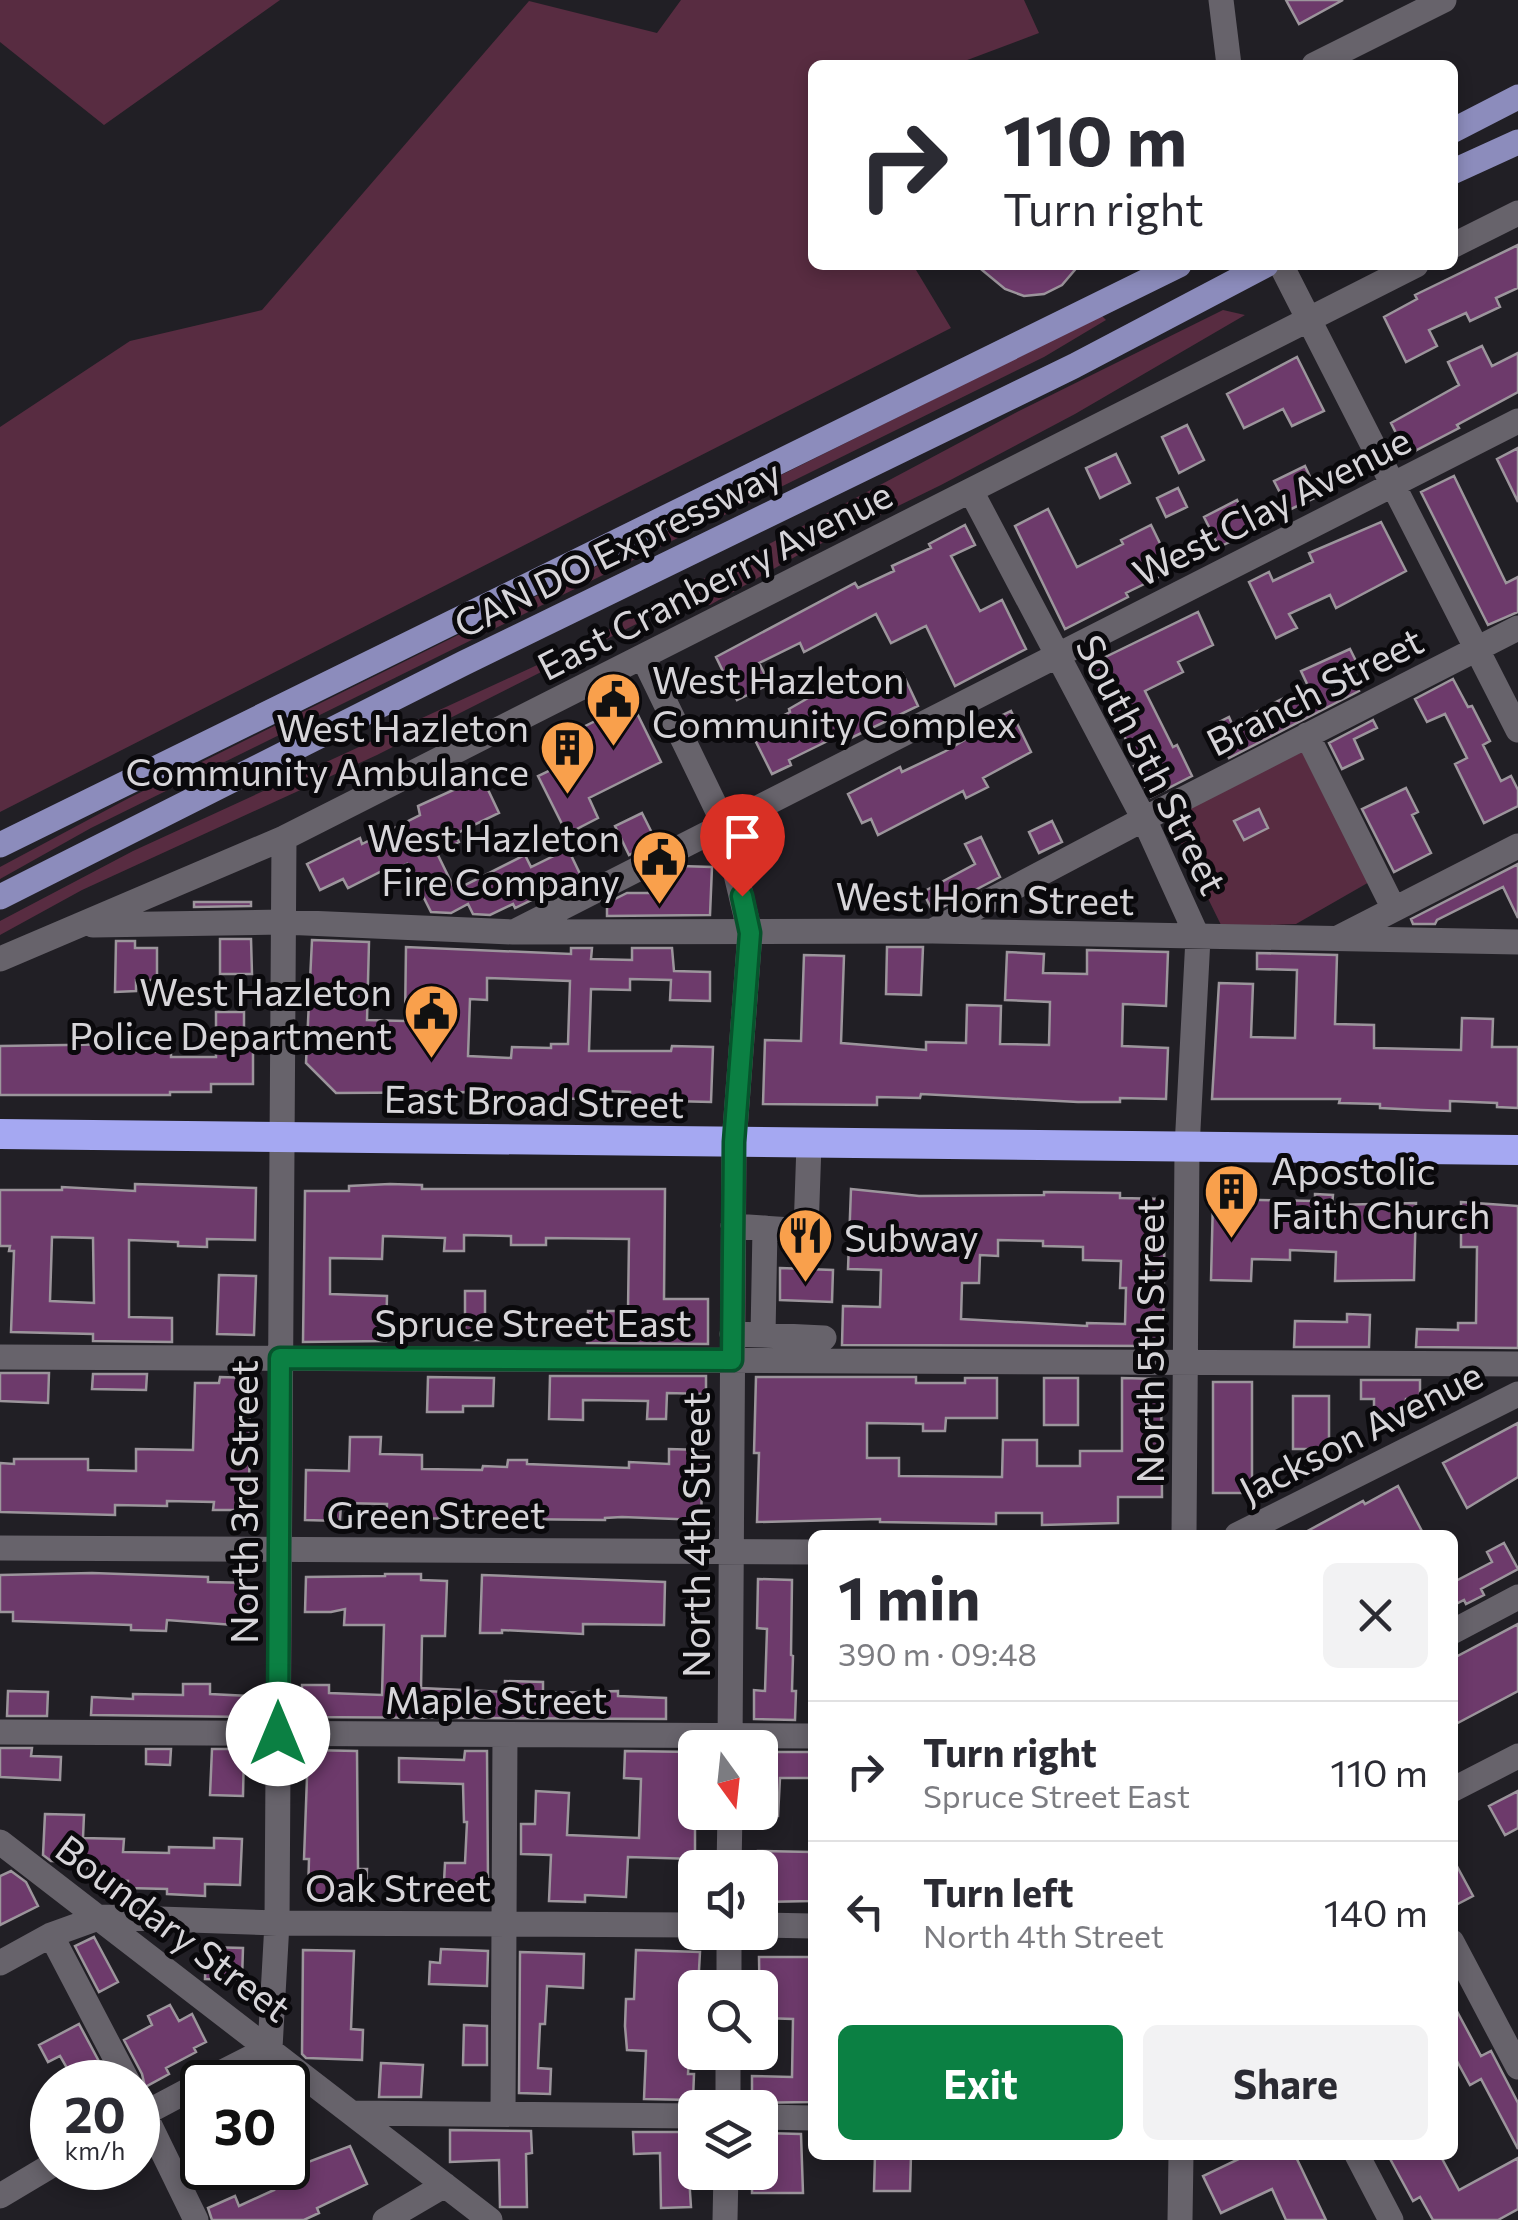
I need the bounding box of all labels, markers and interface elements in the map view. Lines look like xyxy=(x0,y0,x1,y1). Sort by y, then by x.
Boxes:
text: 110 m xyxy=(1003,95,1187,180)
icon: right xyxy=(838,100,968,230)
text: Turn right xyxy=(1003,180,1204,235)
street label: West Clay Avenue xyxy=(1124,415,1418,595)
street label: CAN DO Expressway xyxy=(446,447,788,647)
street label: East Cranberry Avenue xyxy=(529,469,899,689)
street label: Branch Street xyxy=(1198,615,1430,765)
street label: South 5th Street xyxy=(1067,626,1239,902)
place label: West Hazleton Community Complex xyxy=(652,655,1017,746)
public building icon: West Hazleton Community Complex xyxy=(583,670,643,749)
place label: West Hazleton Community Ambulance xyxy=(125,703,529,794)
building icon: West Hazleton Community Ambulance xyxy=(538,718,598,797)
pin xyxy=(700,794,785,897)
icon: arrive xyxy=(715,809,770,864)
place label: West Hazleton Fire Company xyxy=(367,813,620,904)
public building icon: West Hazleton Fire Company xyxy=(629,828,689,907)
street label: West Horn Street xyxy=(835,871,1135,923)
place label: West Hazleton Police Department xyxy=(69,967,392,1058)
public building icon: West Hazleton Police Department xyxy=(401,982,461,1061)
street label: East Broad Street xyxy=(383,1074,685,1126)
place label: Apostolic Faith Church xyxy=(1271,1146,1490,1237)
building icon: Apostolic Faith Church xyxy=(1202,1161,1262,1240)
street label: North 5th Street xyxy=(1125,1198,1172,1484)
restaurant icon: Subway xyxy=(775,1206,835,1285)
place label: Subway xyxy=(844,1213,979,1260)
street label: Spruce Street East xyxy=(374,1298,692,1345)
street label: Jackson Avenue xyxy=(1231,1350,1489,1512)
street label: North 3rd Street xyxy=(219,1360,266,1644)
street label: North 4th Street xyxy=(671,1392,718,1678)
street label: Green Street xyxy=(327,1490,545,1537)
text: 1 min xyxy=(838,1559,980,1632)
button: close xyxy=(1323,1563,1428,1668)
text: 390 m · 09:48 xyxy=(838,1633,1037,1673)
street label: Maple Street xyxy=(385,1675,607,1722)
position arrow xyxy=(226,1682,330,1786)
text: Turn right xyxy=(923,1728,1097,1775)
north arrow xyxy=(678,1730,778,1830)
map controls xyxy=(678,1730,778,2190)
icon: right xyxy=(838,1744,893,1799)
text: 110 m xyxy=(1330,1748,1428,1795)
text: Spruce Street East xyxy=(923,1775,1190,1815)
street label: Boundary Street xyxy=(47,1823,301,2031)
button: sound xyxy=(678,1850,778,1950)
street label: Oak Street xyxy=(305,1863,491,1910)
text: Turn left xyxy=(923,1868,1074,1915)
icon: left xyxy=(838,1884,893,1939)
text: 140 m xyxy=(1324,1888,1428,1935)
text: North 4th Street xyxy=(923,1915,1164,1955)
button: search xyxy=(678,1970,778,2070)
button: Exit xyxy=(838,2025,1123,2140)
button: Share xyxy=(1143,2025,1428,2140)
speed limit sign: 30 xyxy=(180,2060,310,2190)
text: 20 xyxy=(64,2082,126,2143)
button: layers xyxy=(678,2090,778,2190)
text: km/h xyxy=(65,2135,125,2165)

